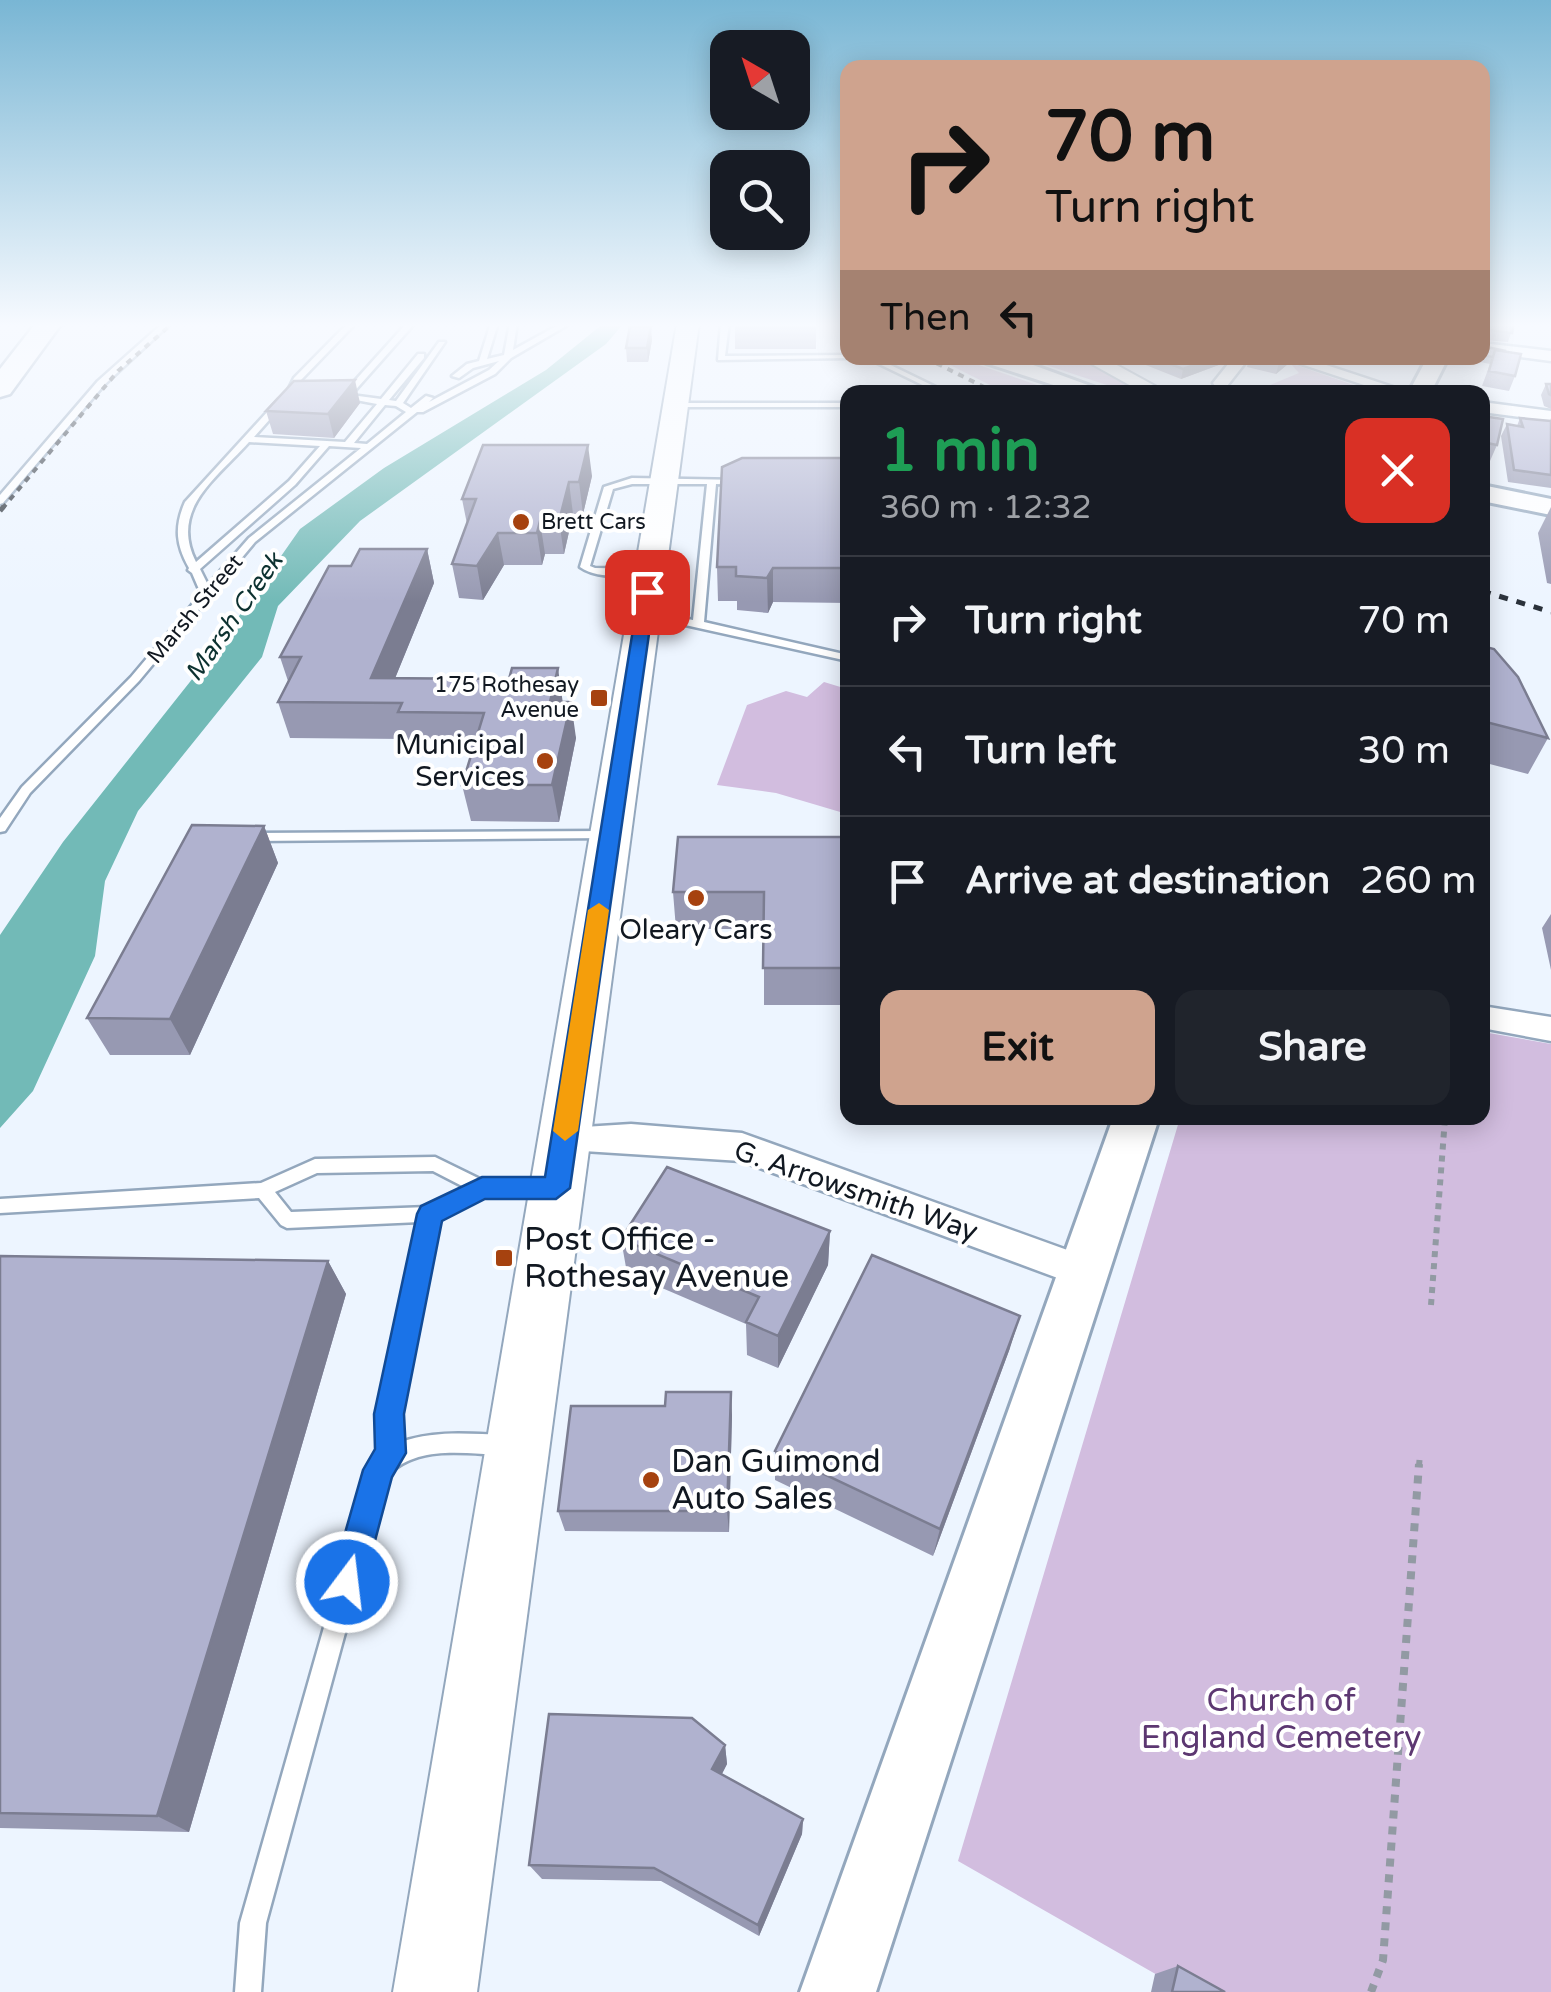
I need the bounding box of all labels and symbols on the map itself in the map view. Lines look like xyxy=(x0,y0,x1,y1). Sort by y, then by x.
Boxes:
north arrow xyxy=(710,30,810,130)
place label: Brett Cars xyxy=(541,509,646,535)
marker: Brett Cars xyxy=(510,511,532,533)
water label: Marsh Creek xyxy=(179,545,291,687)
street label: Marsh Street xyxy=(142,549,248,669)
pin xyxy=(605,550,690,635)
place label: 175 Rothesay Avenue xyxy=(434,672,579,723)
marker: 175 Rothesay Avenue xyxy=(588,687,610,709)
place label: Municipal Services xyxy=(395,728,525,794)
marker: Municipal Services xyxy=(534,750,556,772)
marker: Oleary Cars xyxy=(685,887,707,909)
place label: Oleary Cars xyxy=(619,913,773,947)
street label: G. Arrowsmith Way xyxy=(730,1133,982,1249)
place label: Post Office - Rothesay Avenue xyxy=(524,1221,789,1296)
marker: Post Office - Rothesay Avenue xyxy=(493,1247,515,1269)
place label: Dan Guimond Auto Sales xyxy=(671,1443,881,1518)
marker: Dan Guimond Auto Sales xyxy=(640,1469,662,1491)
position arrow xyxy=(295,1530,399,1634)
park label: Church of England Cemetery xyxy=(1141,1682,1421,1757)

